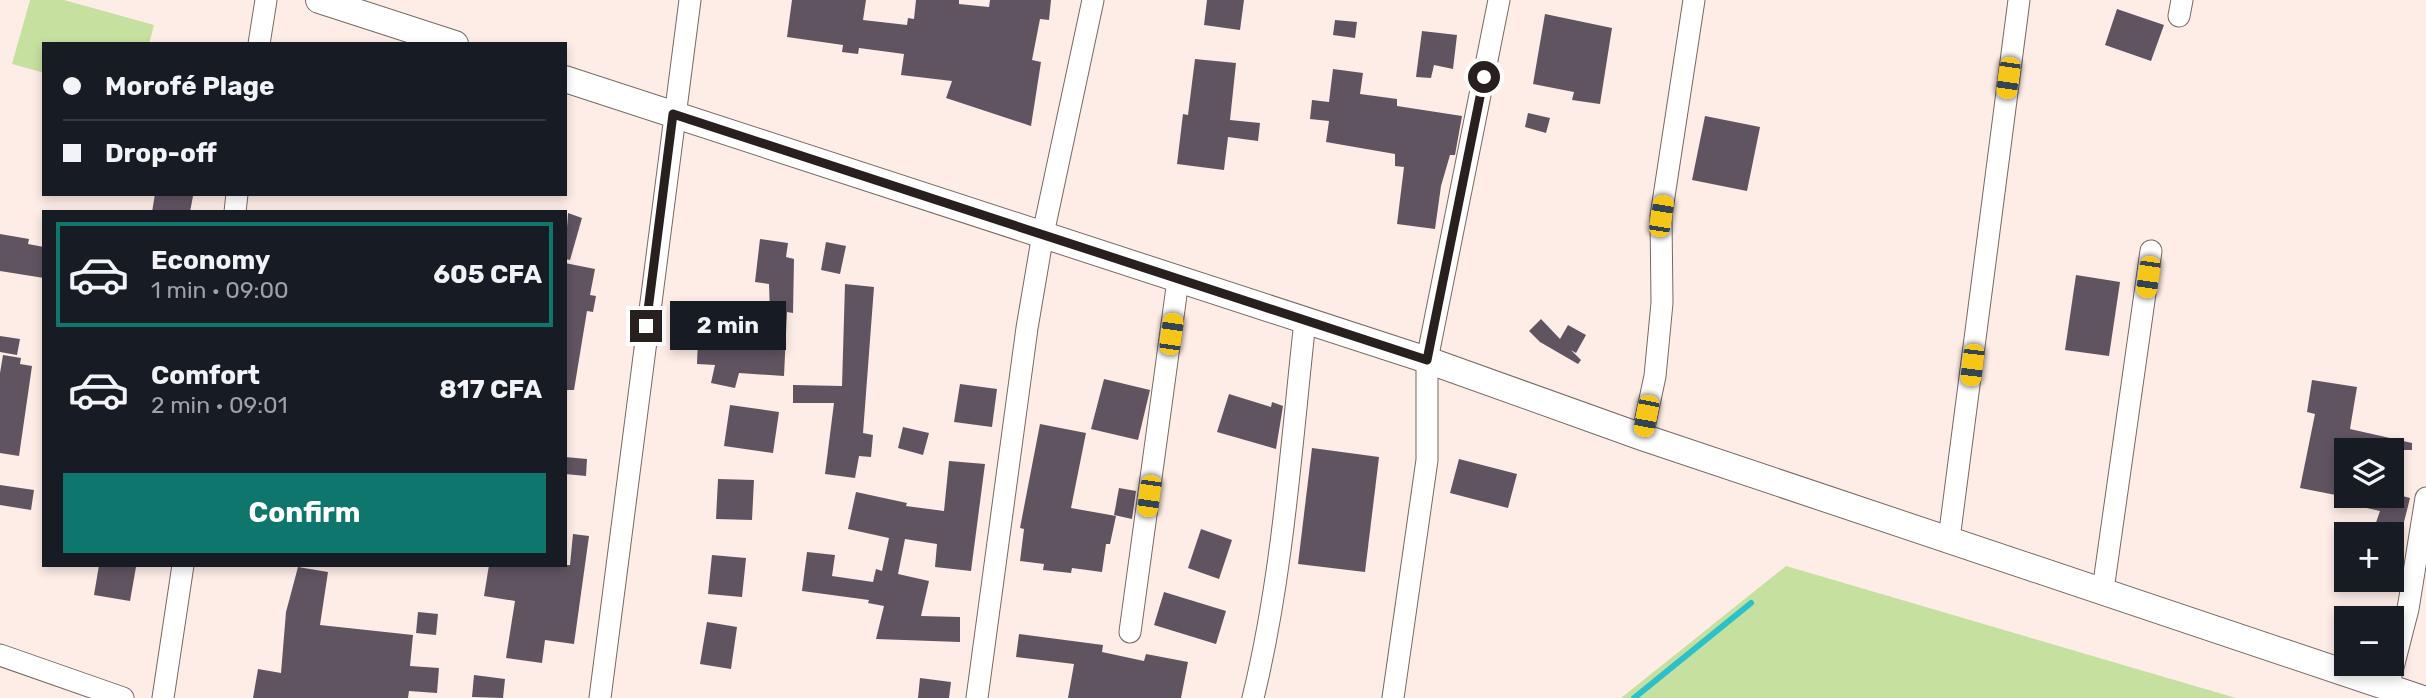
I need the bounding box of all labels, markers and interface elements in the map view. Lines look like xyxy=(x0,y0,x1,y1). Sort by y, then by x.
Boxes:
car xyxy=(1995,56,2022,100)
route start xyxy=(1468,61,1500,93)
text: Morofé Plage xyxy=(105,71,274,102)
text: Drop-off xyxy=(105,138,217,169)
car xyxy=(1648,194,1675,238)
icon: car xyxy=(67,243,130,306)
text: Economy xyxy=(151,245,270,276)
car xyxy=(2135,255,2162,299)
text: 605 CFA xyxy=(433,259,542,290)
text: 1 min · 09:00 xyxy=(151,276,289,304)
callout: 2 min xyxy=(670,302,786,350)
route end xyxy=(630,310,662,342)
text: 2 min xyxy=(697,311,759,339)
car xyxy=(1158,312,1185,356)
car xyxy=(1960,343,1985,387)
icon: car xyxy=(67,358,130,421)
text: Comfort xyxy=(151,360,260,391)
text: 817 CFA xyxy=(439,374,542,405)
text: 2 min · 09:01 xyxy=(151,391,288,419)
car xyxy=(1632,393,1661,439)
map controls xyxy=(2334,438,2404,676)
button: layers xyxy=(2334,438,2404,508)
button: Confirm xyxy=(63,473,546,553)
car xyxy=(1136,474,1163,518)
button: + xyxy=(2334,522,2404,592)
button: − xyxy=(2334,606,2404,676)

